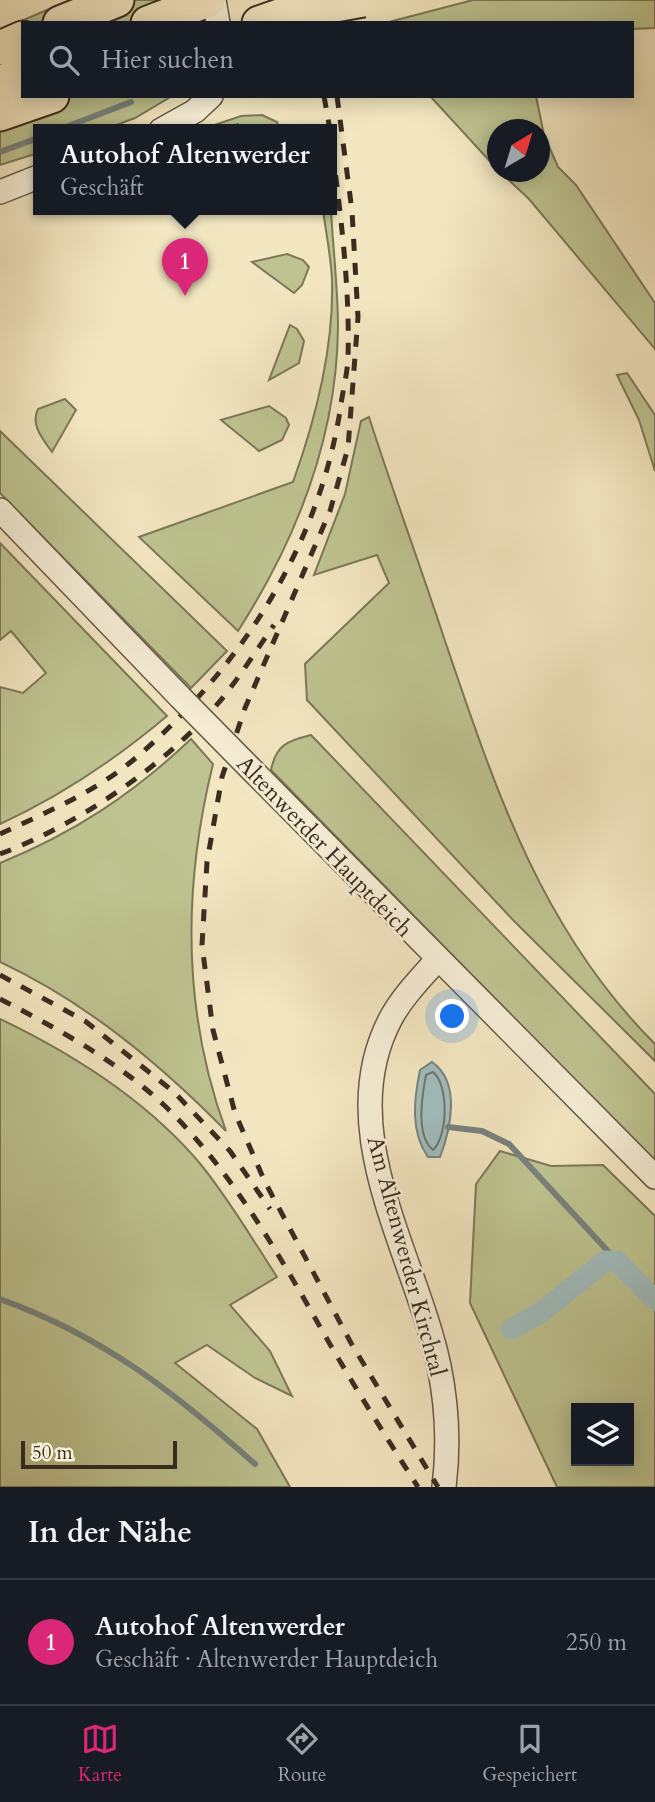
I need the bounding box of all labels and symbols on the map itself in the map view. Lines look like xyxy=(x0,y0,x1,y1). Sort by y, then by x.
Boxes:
north arrow xyxy=(487,119,550,182)
pin: 1 xyxy=(162,238,208,296)
street label: Altenwerder Hauptdeich xyxy=(230,749,420,944)
your location xyxy=(435,999,469,1033)
street label: Am Altenwerder Kirchtal xyxy=(359,1133,454,1380)
scale bar xyxy=(21,1438,177,1470)

